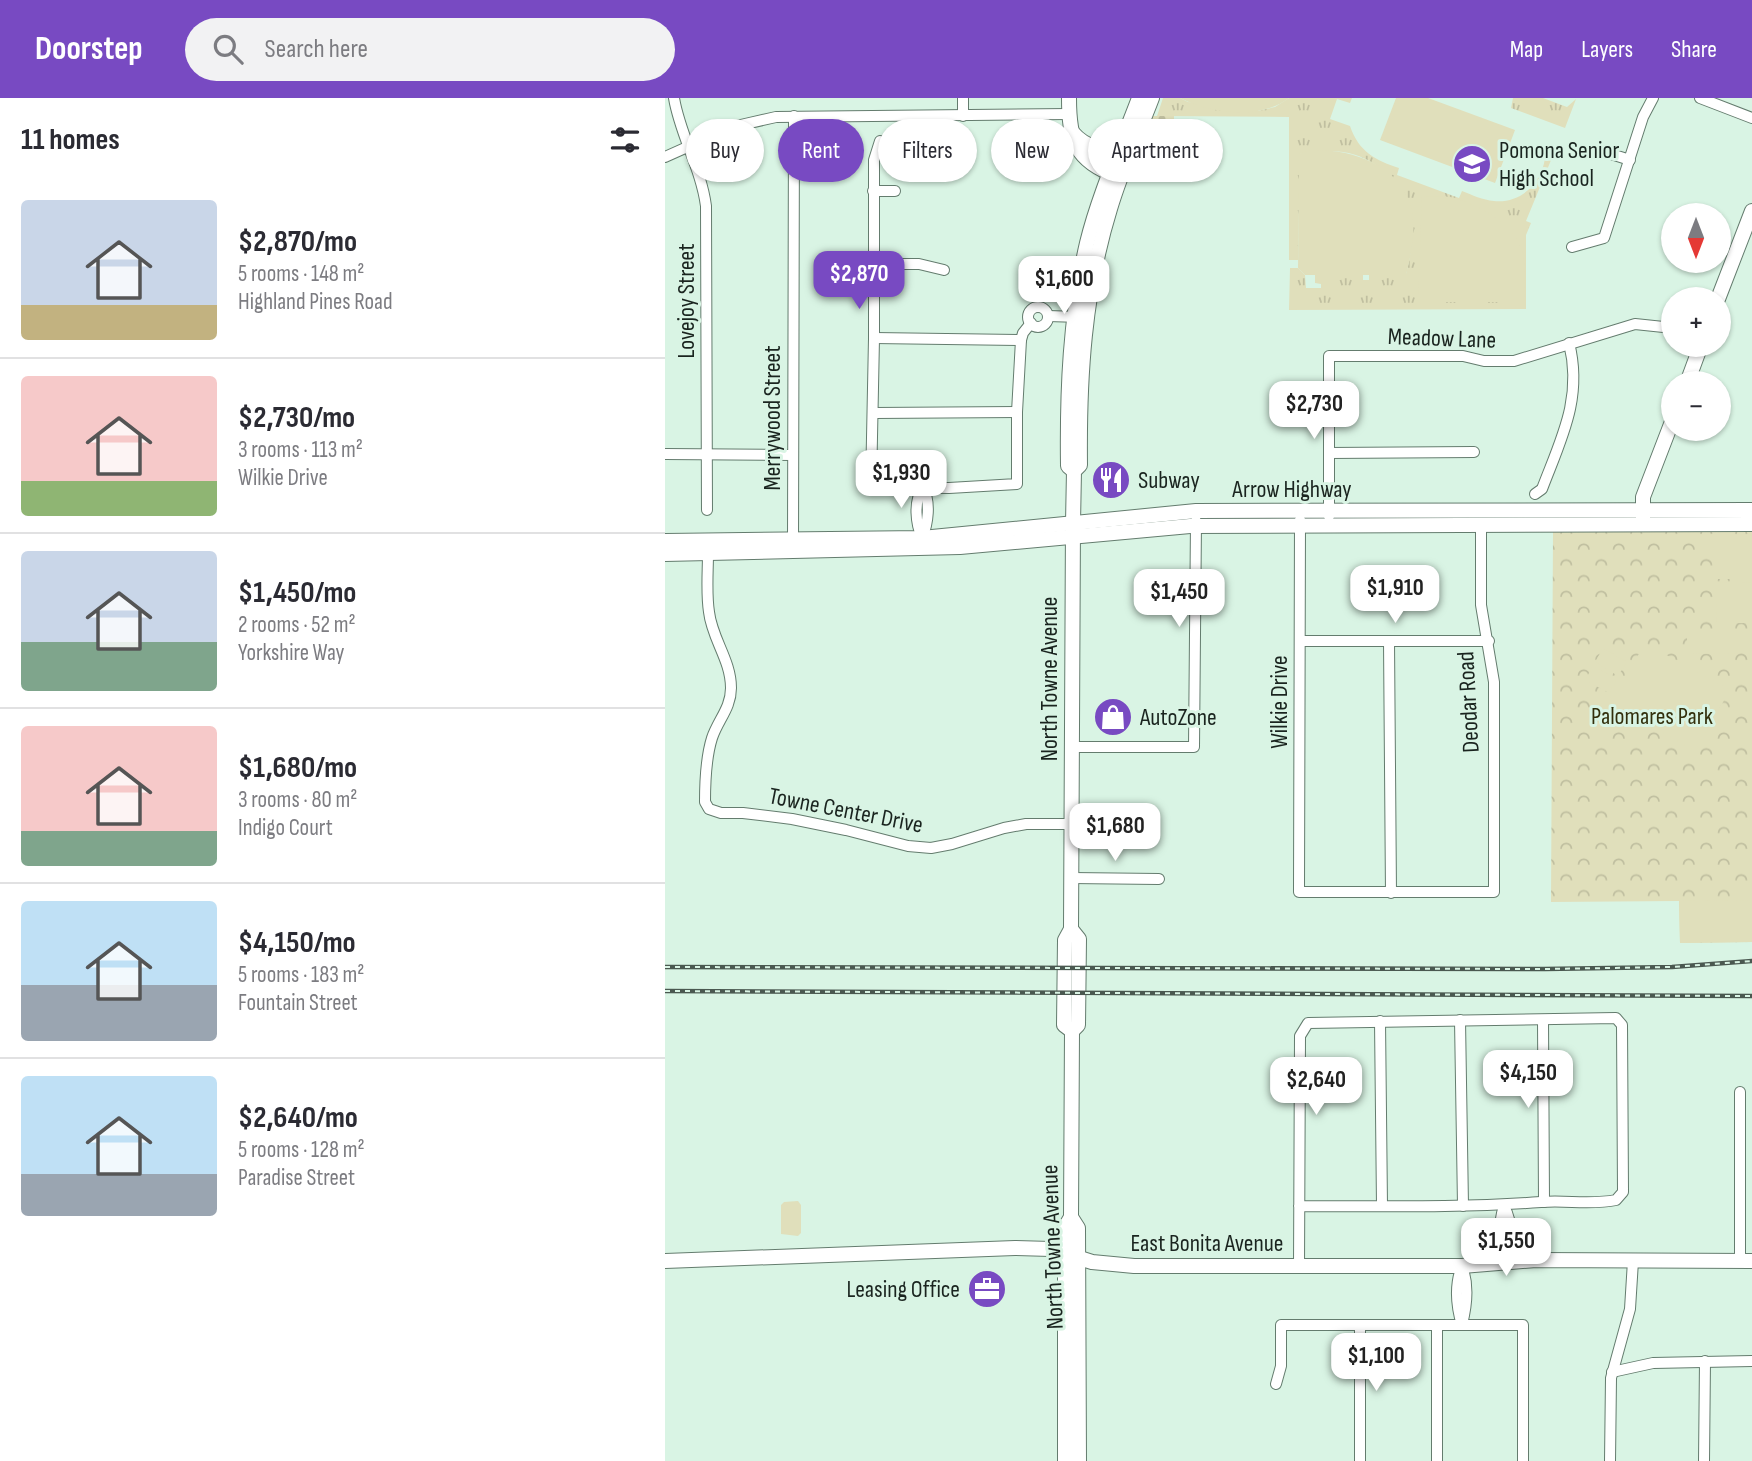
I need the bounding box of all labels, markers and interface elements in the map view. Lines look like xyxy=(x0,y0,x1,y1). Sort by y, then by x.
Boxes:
search box xyxy=(185,18,675,81)
text: Doorstep xyxy=(35,29,143,69)
icon: search xyxy=(209,30,247,68)
text: Search here xyxy=(265,34,368,65)
text: Map xyxy=(1510,35,1543,64)
text: Layers xyxy=(1581,35,1633,64)
text: Share xyxy=(1671,35,1717,64)
chip: Buy xyxy=(686,119,764,182)
chip: Rent xyxy=(778,119,864,182)
chip: Filters xyxy=(878,119,977,182)
chip: New xyxy=(991,119,1074,182)
chip: Apartment xyxy=(1088,119,1223,182)
icon: filters xyxy=(606,121,644,159)
text: 11 homes xyxy=(21,122,120,158)
place label: Pomona Senior High School xyxy=(1499,136,1619,193)
school or university icon: Pomona Senior High School xyxy=(1451,143,1493,185)
north arrow xyxy=(1661,203,1731,273)
map controls xyxy=(1661,203,1731,441)
text: $2,870/mo xyxy=(238,224,357,260)
icon: home xyxy=(77,228,161,312)
street label: Lovejoy Street xyxy=(672,244,701,358)
pin: $2,870 xyxy=(802,252,916,311)
pin: $1,600 xyxy=(1007,256,1121,316)
text: 5 rooms · 148 m² xyxy=(238,260,365,288)
text: $2,870 xyxy=(829,260,889,288)
text: $1,600 xyxy=(1034,265,1094,293)
button: + xyxy=(1661,287,1731,357)
text: Highland Pines Road xyxy=(238,288,393,316)
street label: Meadow Lane xyxy=(1387,322,1497,355)
street label: Merrywood Street xyxy=(758,346,787,490)
button: − xyxy=(1661,371,1731,441)
pin: $2,730 xyxy=(1257,382,1371,441)
text: $2,730 xyxy=(1285,390,1343,418)
text: $2,730/mo xyxy=(238,400,355,436)
icon: home xyxy=(77,404,161,488)
text: 3 rooms · 113 m² xyxy=(238,436,363,464)
pin: $1,930 xyxy=(844,450,958,510)
text: $1,930 xyxy=(872,459,930,487)
restaurant icon: Subway xyxy=(1090,459,1132,501)
text: Wilkie Drive xyxy=(238,464,328,492)
place label: Subway xyxy=(1138,466,1200,495)
street label: Arrow Highway xyxy=(1231,475,1352,504)
pin: $1,910 xyxy=(1338,566,1452,625)
pin: $1,450 xyxy=(1122,570,1236,629)
text: $1,910 xyxy=(1366,574,1424,602)
text: $1,450/mo xyxy=(238,575,356,611)
text: $1,450 xyxy=(1150,578,1208,606)
icon: home xyxy=(77,579,161,663)
street label: North Towne Avenue xyxy=(1035,597,1064,761)
text: 2 rooms · 52 m² xyxy=(238,611,356,639)
text: Yorkshire Way xyxy=(238,639,344,667)
street label: Deodar Road xyxy=(1451,651,1486,753)
street label: Wilkie Drive xyxy=(1265,655,1294,749)
shop icon: AutoZone xyxy=(1092,696,1134,738)
park label: Palomares Park xyxy=(1591,702,1713,731)
place label: AutoZone xyxy=(1139,703,1217,732)
text: $1,680/mo xyxy=(238,750,357,786)
icon: home xyxy=(77,754,161,838)
street label: Towne Center Drive xyxy=(767,781,925,840)
text: 3 rooms · 80 m² xyxy=(238,786,357,814)
pin: $1,680 xyxy=(1058,804,1172,863)
text: $1,680 xyxy=(1085,812,1145,840)
text: Indigo Court xyxy=(238,814,333,842)
text: $4,150/mo xyxy=(238,925,356,961)
icon: home xyxy=(77,929,161,1013)
text: 5 rooms · 183 m² xyxy=(238,961,364,989)
text: Fountain Street xyxy=(238,989,358,1017)
pin: $4,150 xyxy=(1471,1051,1585,1110)
pin: $2,640 xyxy=(1259,1058,1373,1117)
text: $4,150 xyxy=(1499,1059,1557,1087)
text: $2,640 xyxy=(1286,1066,1346,1094)
text: $2,640/mo xyxy=(238,1100,358,1136)
icon: home xyxy=(77,1104,161,1188)
text: 5 rooms · 128 m² xyxy=(238,1136,365,1164)
text: Paradise Street xyxy=(238,1164,355,1192)
street label: North Towne Avenue xyxy=(1035,1164,1070,1330)
pin: $1,550 xyxy=(1449,1218,1563,1278)
text: $1,550 xyxy=(1477,1227,1535,1255)
street label: East Bonita Avenue xyxy=(1131,1229,1283,1258)
office icon: Leasing Office xyxy=(966,1268,1008,1310)
place label: Leasing Office xyxy=(847,1275,960,1304)
pin: $1,100 xyxy=(1319,1334,1433,1393)
text: $1,100 xyxy=(1347,1342,1405,1370)

